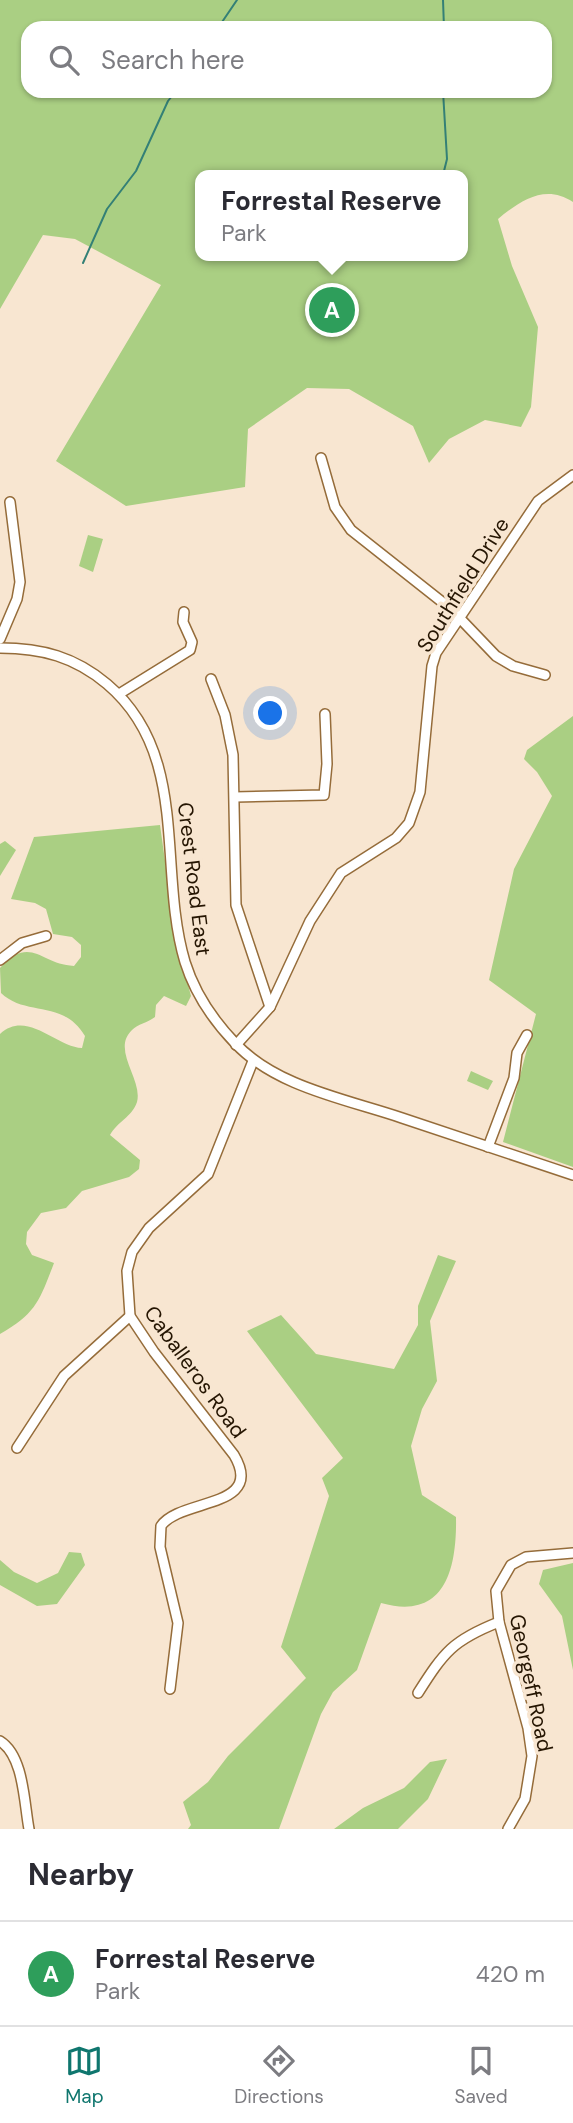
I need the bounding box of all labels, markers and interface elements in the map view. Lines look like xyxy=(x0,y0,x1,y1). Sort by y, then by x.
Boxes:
search box xyxy=(21,21,552,98)
icon: search xyxy=(45,41,83,79)
text: Search here xyxy=(101,43,244,77)
popup xyxy=(195,170,468,261)
text: Forrestal Reserve xyxy=(221,184,442,218)
text: Park xyxy=(221,218,267,248)
pin: A xyxy=(309,284,355,336)
street label: Southfield Drive xyxy=(410,512,516,658)
your location xyxy=(253,696,287,730)
street label: Crest Road East xyxy=(171,801,217,957)
street label: Caballeros Road xyxy=(137,1300,253,1444)
street label: Georgeff Road xyxy=(503,1612,559,1754)
text: Nearby xyxy=(28,1855,134,1894)
text: Forrestal Reserve xyxy=(95,1942,315,1976)
text: A xyxy=(43,1959,59,1989)
text: 420 m xyxy=(476,1959,545,1989)
text: Park xyxy=(95,1976,140,2006)
tab: Map xyxy=(65,2042,104,2109)
tab: Directions xyxy=(234,2042,324,2109)
tab: Saved xyxy=(454,2042,508,2109)

